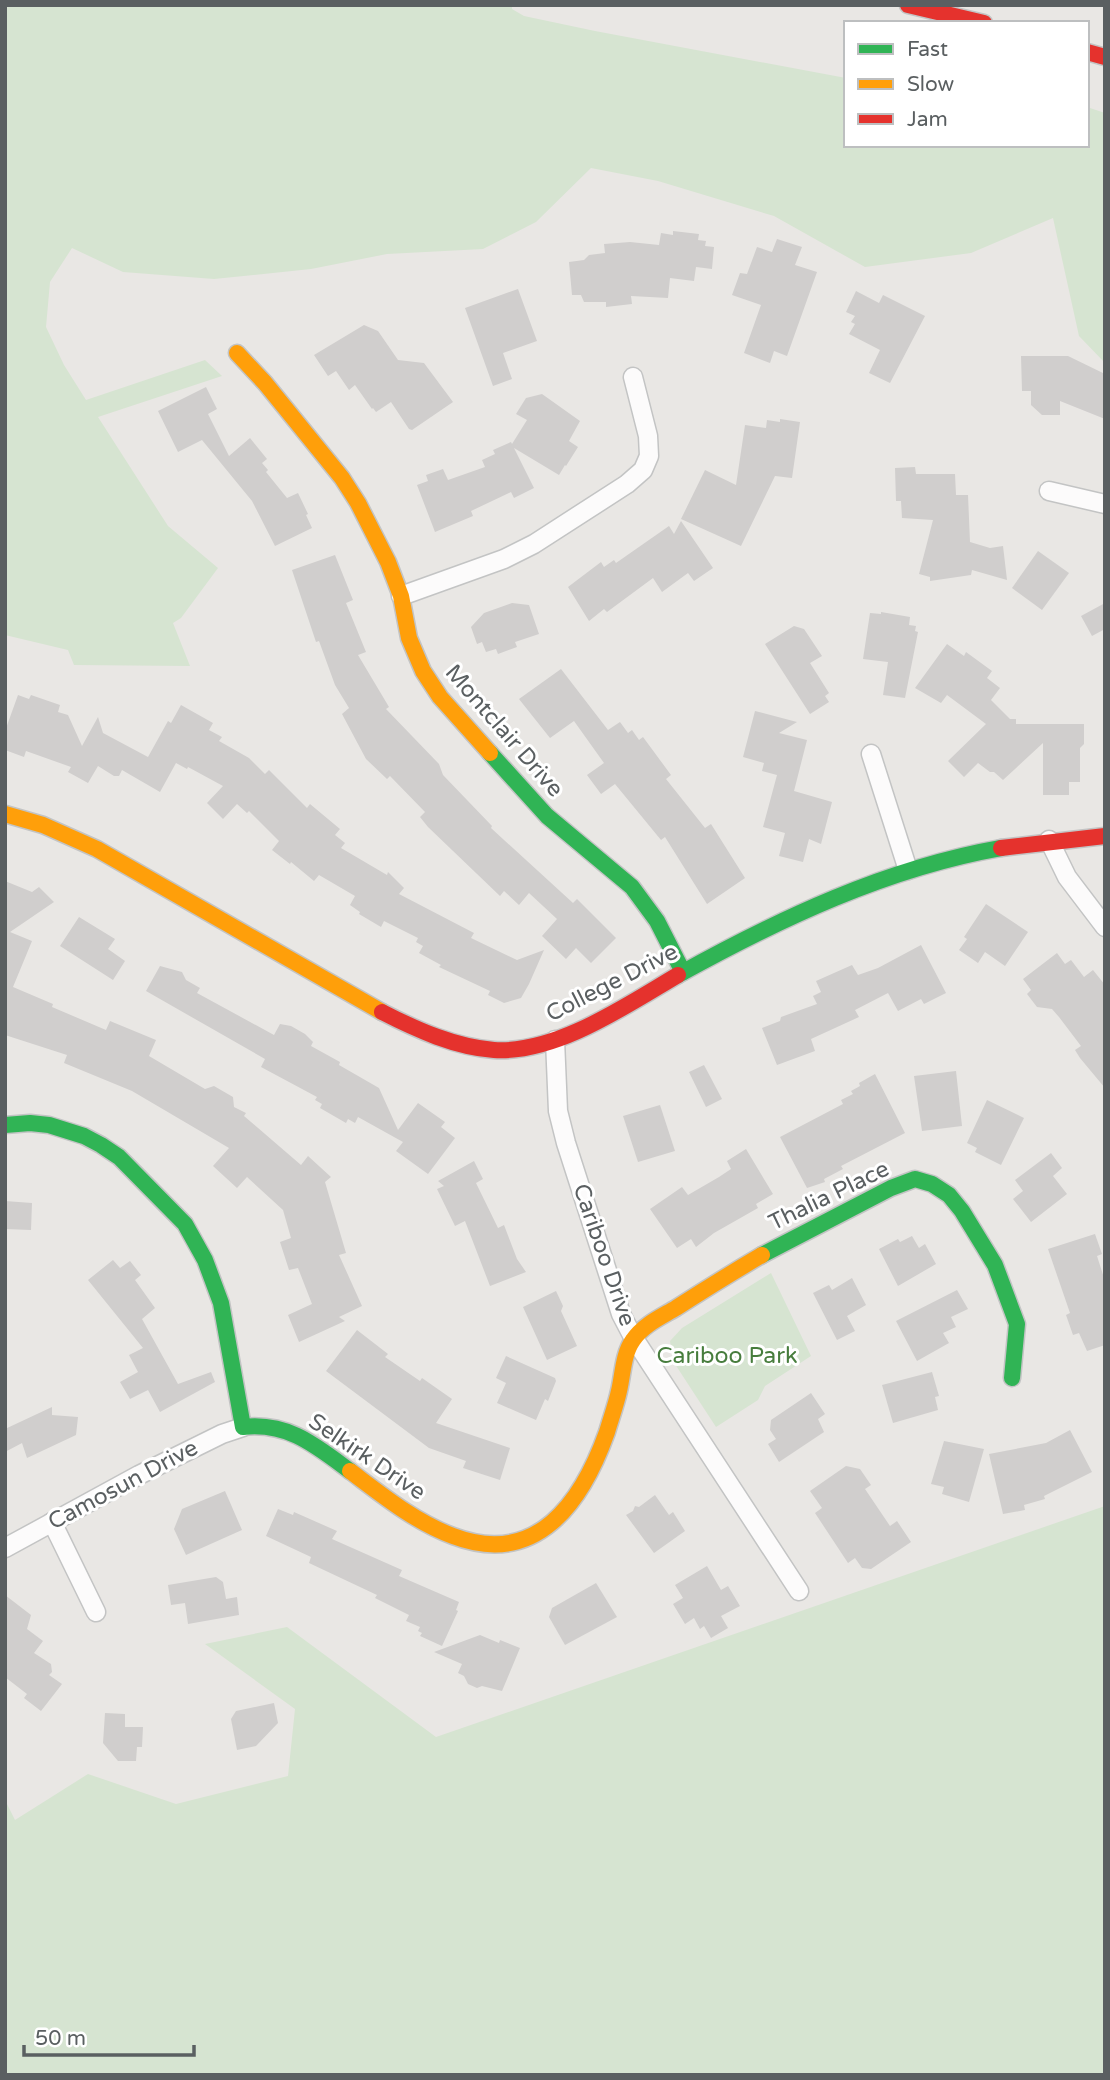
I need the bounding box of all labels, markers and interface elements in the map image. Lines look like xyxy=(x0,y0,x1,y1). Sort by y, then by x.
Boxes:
legend xyxy=(844,21,1089,147)
text: Fast xyxy=(907,37,948,62)
text: Slow xyxy=(907,72,955,97)
text: Jam xyxy=(907,107,948,132)
street label: Montclair Drive xyxy=(439,659,569,803)
street label: College Drive xyxy=(541,938,683,1028)
street label: Thalia Place xyxy=(764,1155,894,1237)
street label: Cariboo Drive xyxy=(567,1180,641,1330)
park label: Cariboo Park xyxy=(656,1342,798,1370)
street label: Selkirk Drive xyxy=(303,1408,431,1506)
street label: Camosun Drive xyxy=(43,1434,203,1536)
scale bar xyxy=(24,2014,194,2058)
text: 50 m xyxy=(35,2026,86,2051)

